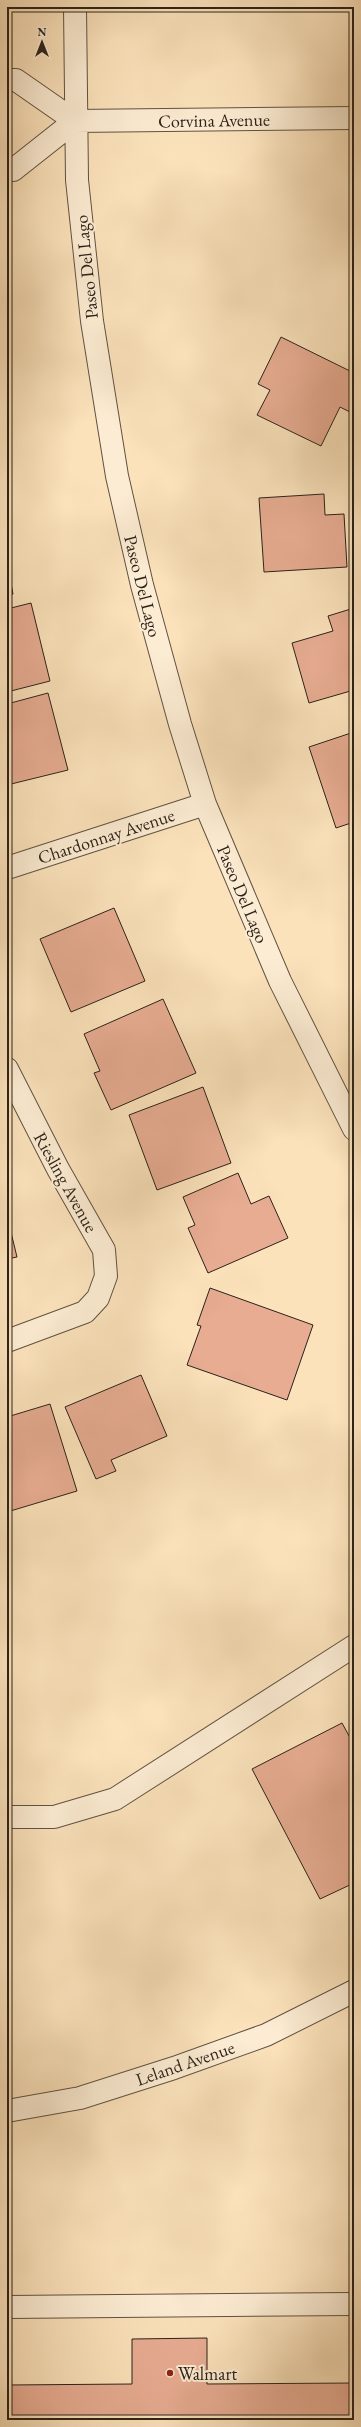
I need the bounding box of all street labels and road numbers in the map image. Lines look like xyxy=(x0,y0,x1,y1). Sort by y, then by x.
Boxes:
street label: Corvina Avenue xyxy=(158,108,270,132)
street label: Paseo Del Lago xyxy=(69,214,103,320)
street label: Paseo Del Lago xyxy=(119,533,167,639)
street label: Chardonnay Avenue xyxy=(35,803,177,869)
street label: Paseo Del Lago xyxy=(212,841,274,947)
street label: Riesling Avenue xyxy=(29,1128,103,1236)
street label: Leland Avenue xyxy=(133,2035,237,2091)

